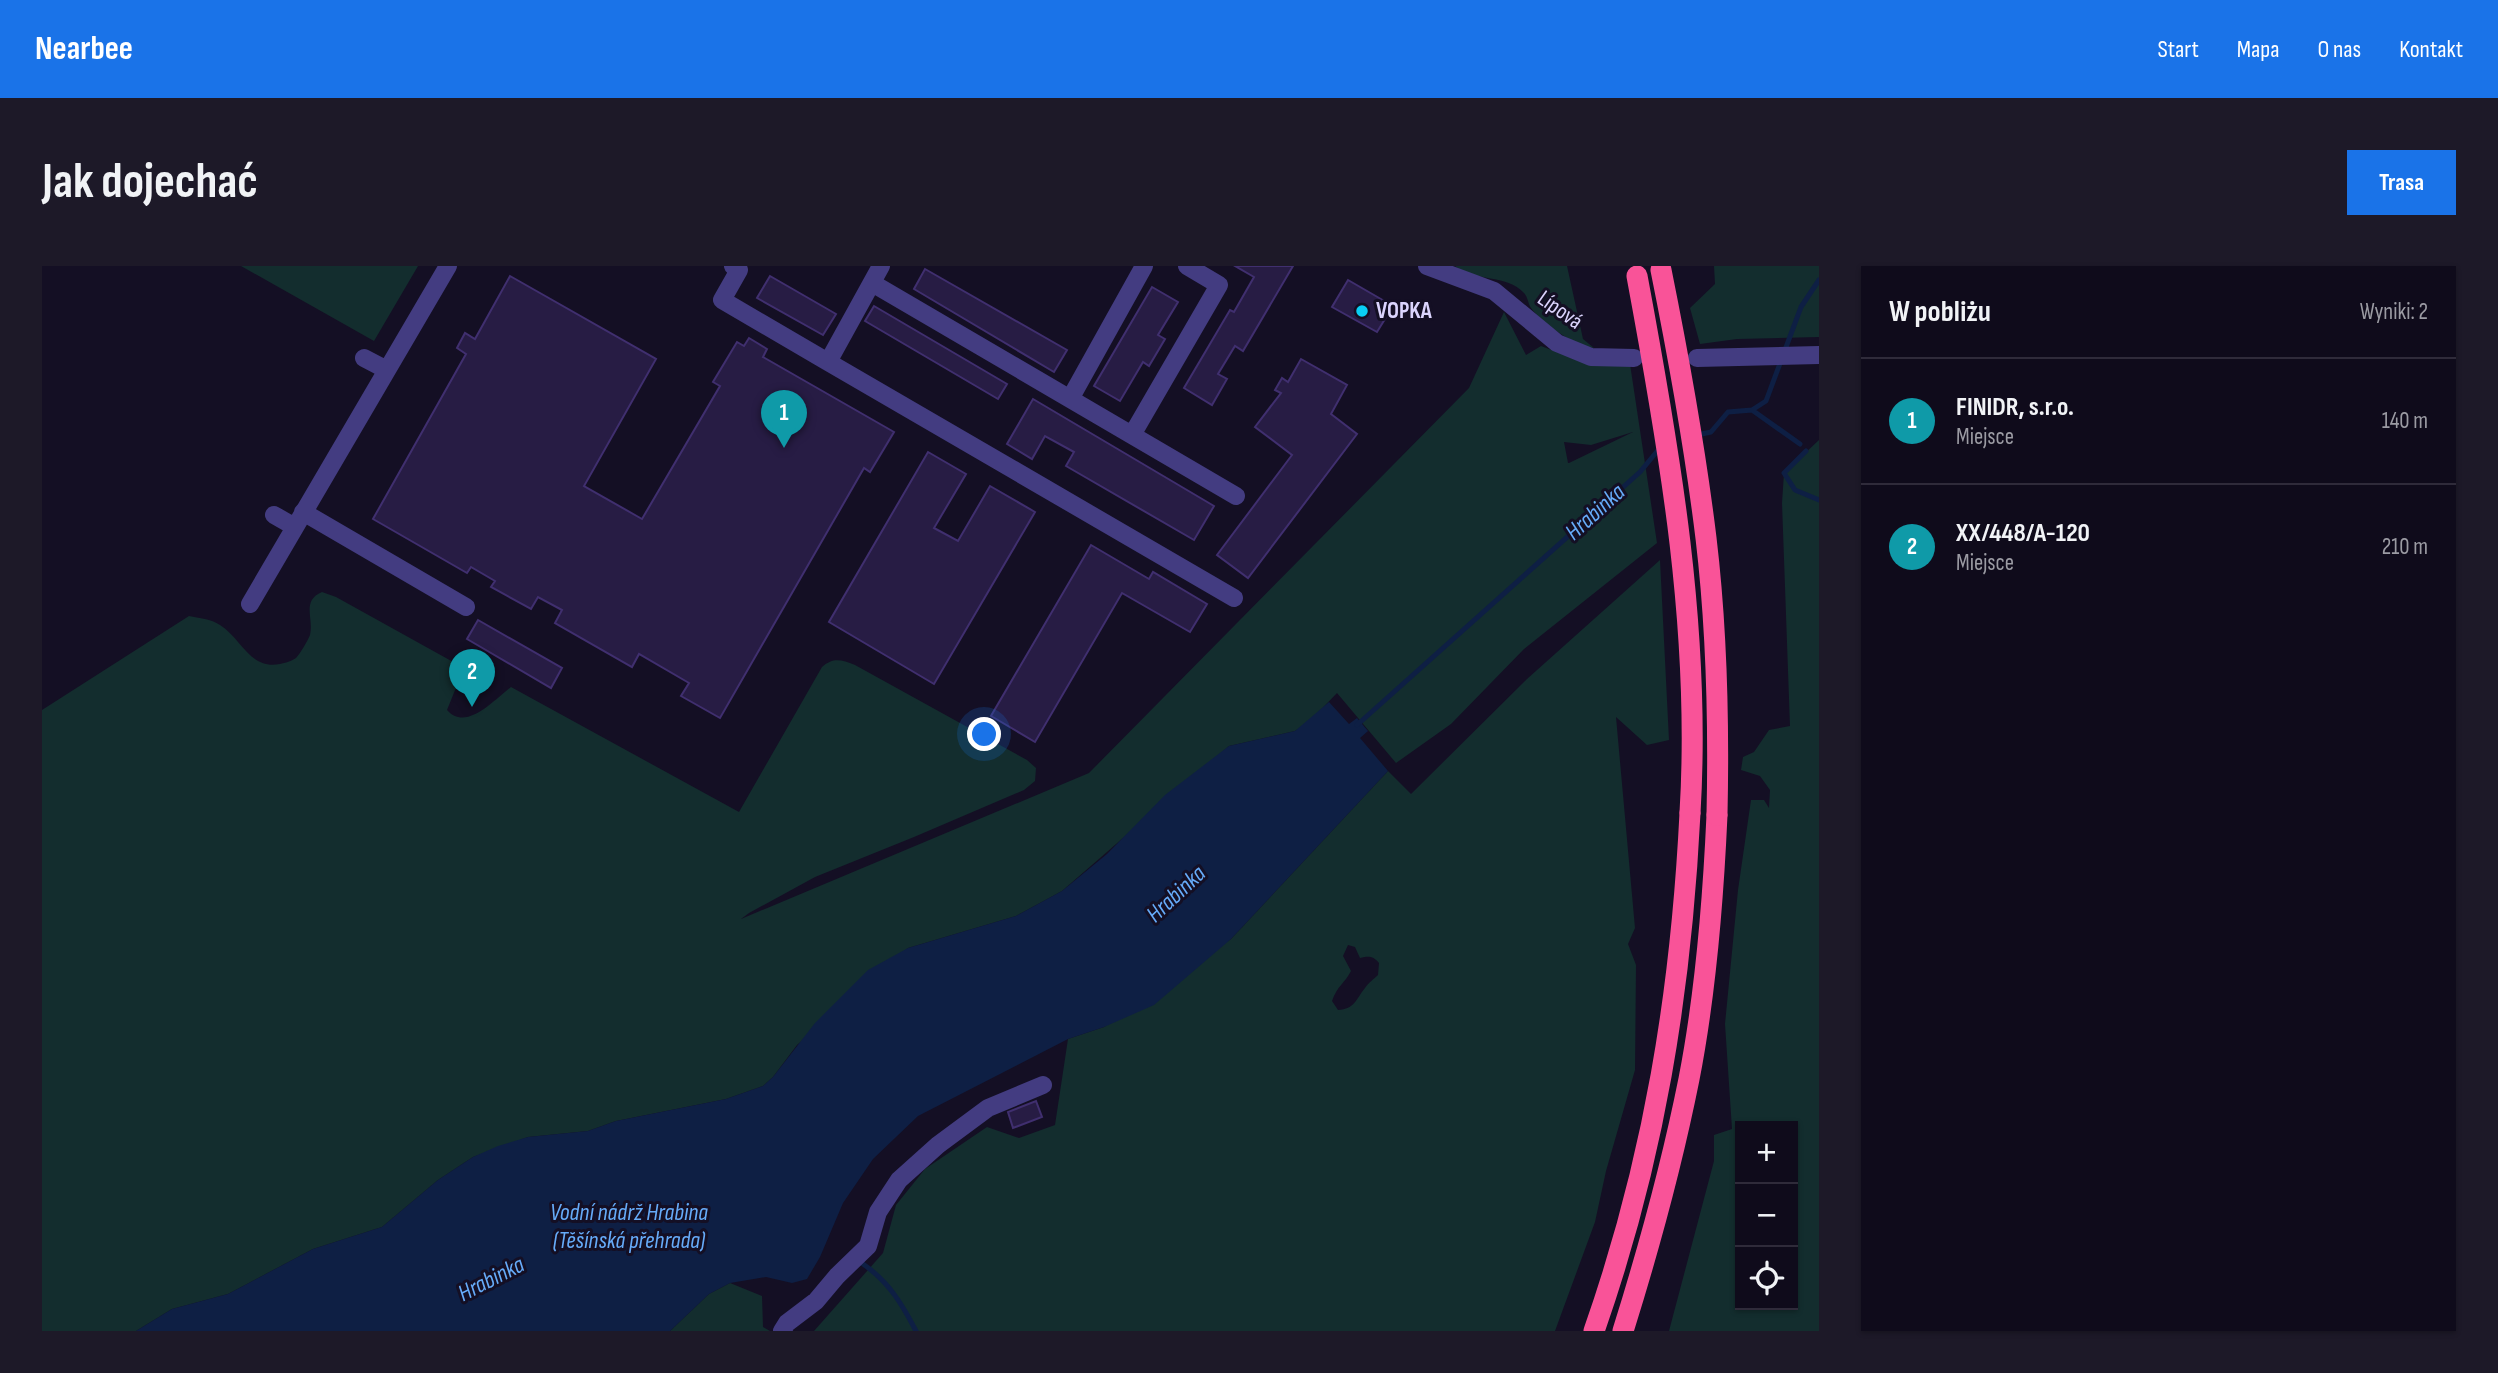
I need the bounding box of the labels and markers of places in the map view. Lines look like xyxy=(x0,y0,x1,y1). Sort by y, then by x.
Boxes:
place label: VOPKA xyxy=(1376,297,1433,325)
marker: VOPKA xyxy=(1354,303,1370,319)
pin: 1 xyxy=(761,390,807,448)
pin: 2 xyxy=(449,649,495,707)

